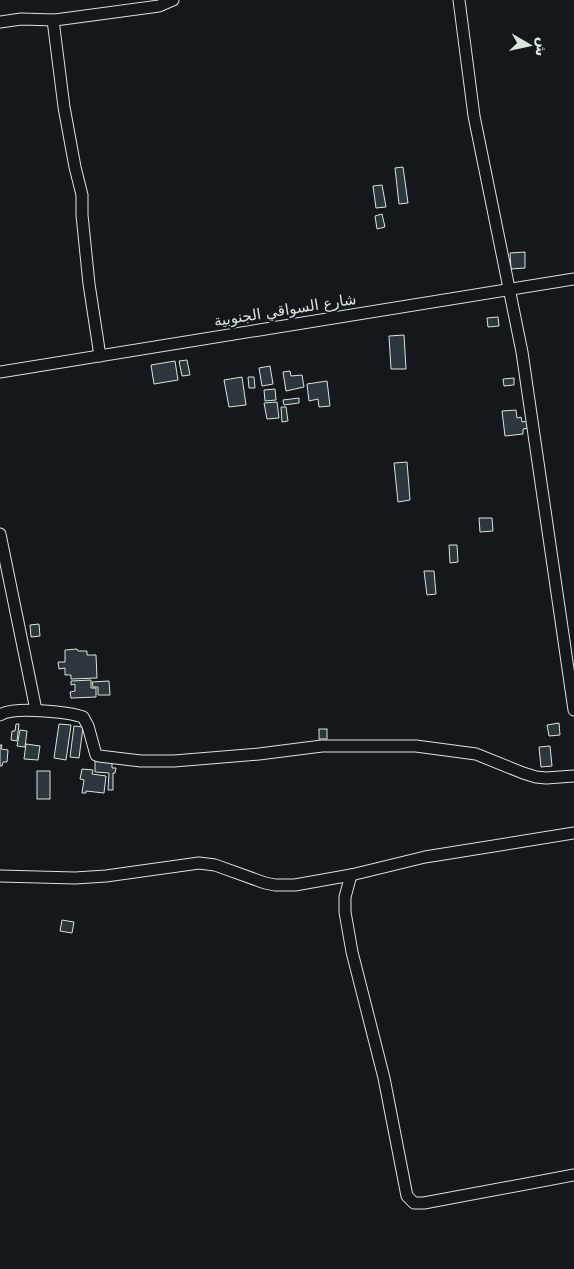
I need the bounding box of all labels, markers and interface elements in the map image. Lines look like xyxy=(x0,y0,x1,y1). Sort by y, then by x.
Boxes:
north arrow xyxy=(504,20,554,70)
text: ش xyxy=(532,36,551,58)
street label: شارع السواقي الجنوبية xyxy=(212,290,358,331)

